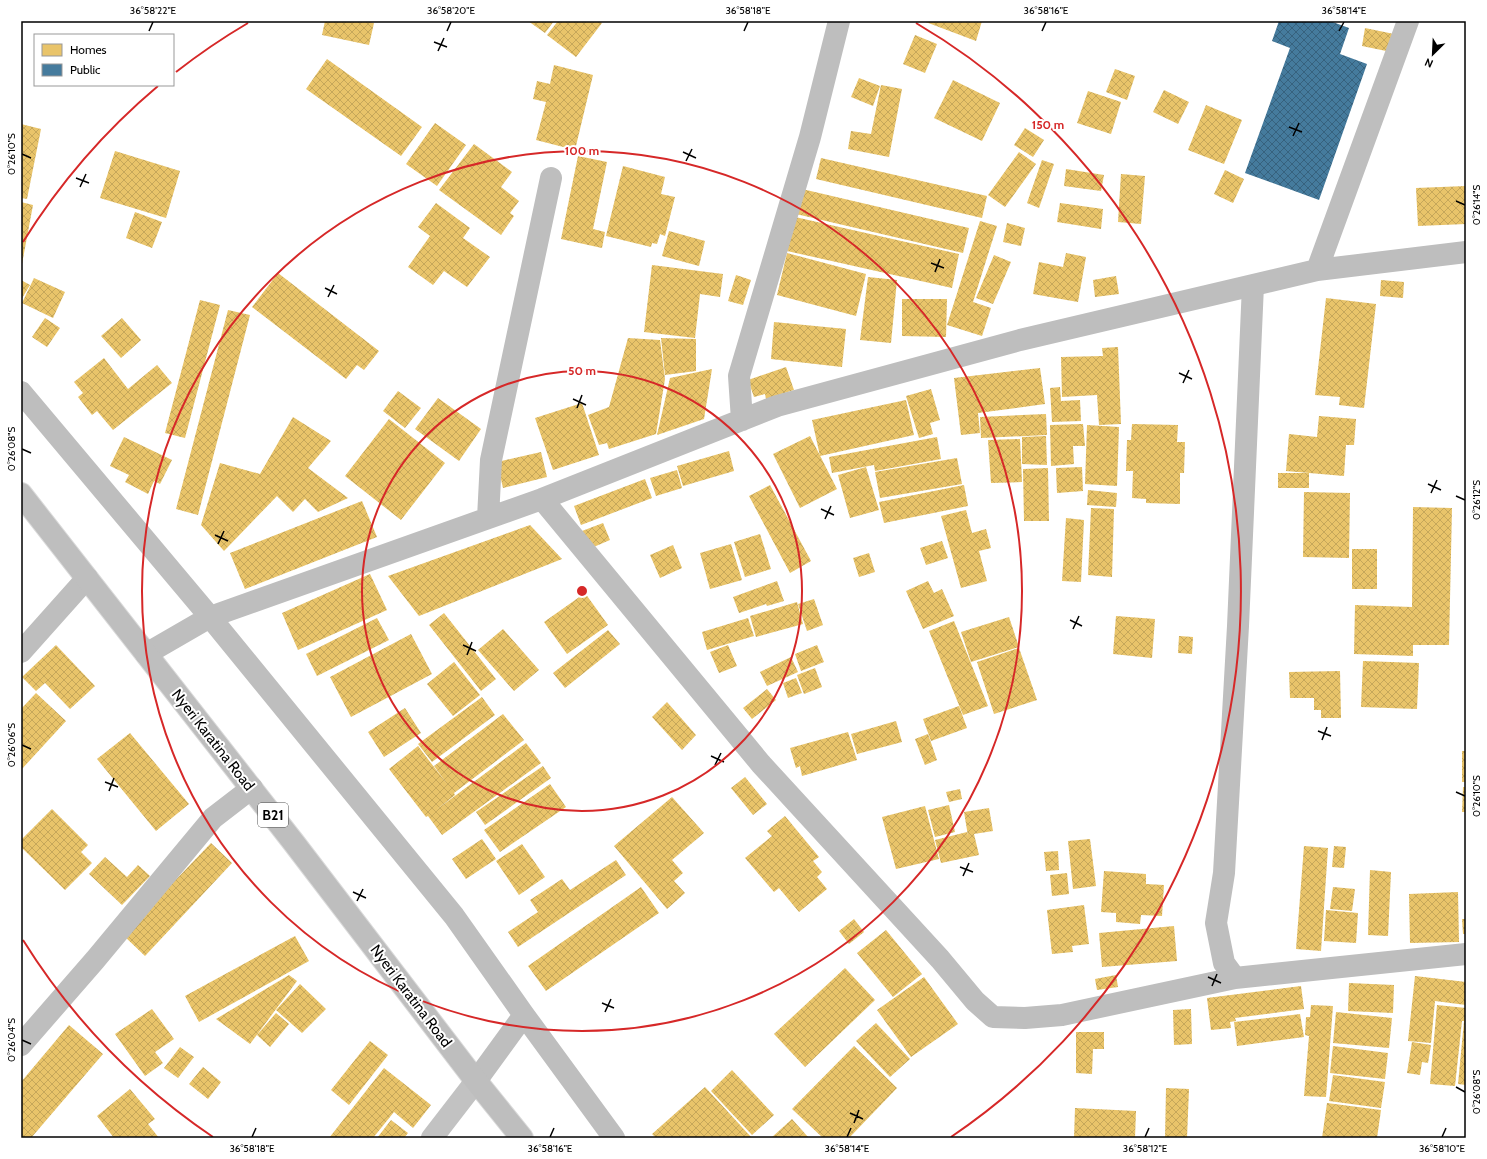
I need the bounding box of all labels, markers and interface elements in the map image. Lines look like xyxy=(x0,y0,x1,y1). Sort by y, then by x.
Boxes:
text: 36°58'22"E xyxy=(130,4,177,17)
text: 36°58'20"E xyxy=(427,4,475,17)
text: 36°58'18"E xyxy=(725,4,771,17)
text: 36°58'16"E xyxy=(1024,4,1069,17)
text: 36°58'14"E xyxy=(1322,4,1367,17)
legend xyxy=(34,34,174,86)
north arrow xyxy=(1413,34,1453,74)
text: Homes xyxy=(70,42,107,57)
text: N xyxy=(1423,55,1435,71)
text: Public xyxy=(70,62,101,77)
text: 150 m xyxy=(1032,117,1064,132)
text: 0°26'10"S xyxy=(5,133,18,175)
text: 100 m xyxy=(565,143,599,158)
text: 0°26'14"S xyxy=(1470,185,1483,225)
text: 50 m xyxy=(568,363,596,378)
text: 0°26'08"S xyxy=(5,427,18,471)
text: 0°26'12"S xyxy=(1470,480,1483,520)
centre of rings xyxy=(575,584,589,598)
street label: Nyeri Karatina Road xyxy=(168,686,258,794)
text: 0°26'06"S xyxy=(5,723,18,767)
text: 0°26'10"S xyxy=(1470,775,1483,817)
road number: B21 xyxy=(258,803,288,827)
street label: Nyeri Karatina Road xyxy=(367,941,455,1051)
text: 0°26'04"S xyxy=(5,1018,18,1062)
text: 0°26'08"S xyxy=(1470,1070,1483,1114)
text: 36°58'18"E xyxy=(229,1142,275,1155)
text: 36°58'16"E xyxy=(528,1142,573,1155)
text: 36°58'14"E xyxy=(825,1142,870,1155)
text: 36°58'12"E xyxy=(1123,1142,1168,1155)
text: 36°58'10"E xyxy=(1419,1142,1465,1155)

